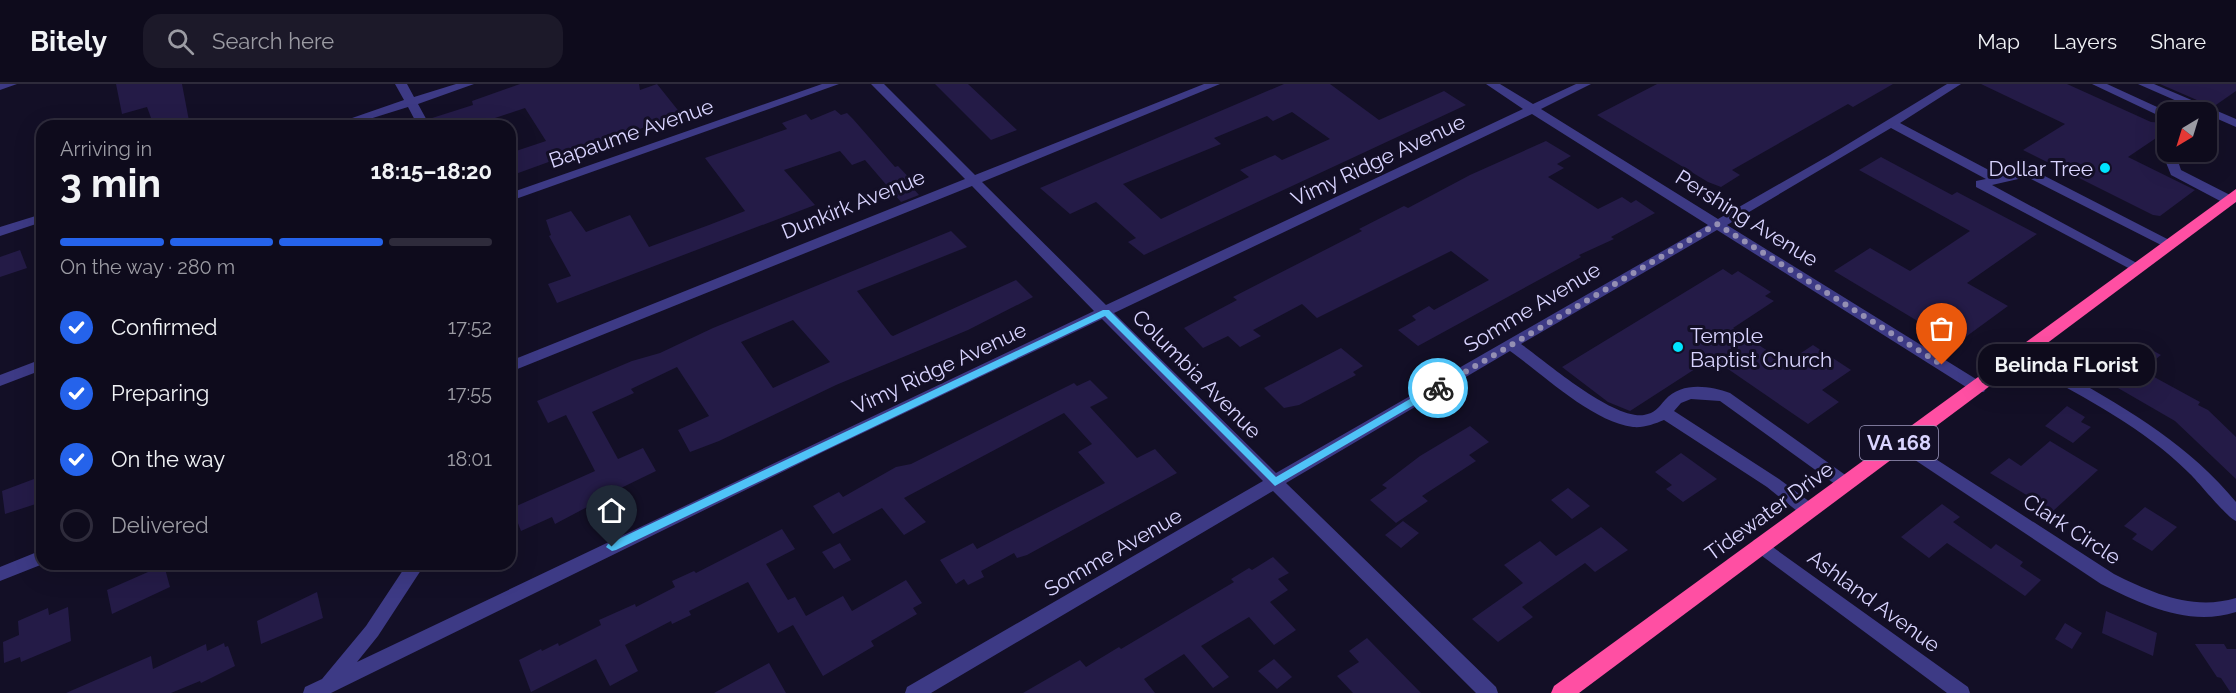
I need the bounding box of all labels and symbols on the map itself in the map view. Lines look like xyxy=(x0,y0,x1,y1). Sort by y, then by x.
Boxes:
street label: Bapaume Avenue xyxy=(545,93,717,173)
north arrow xyxy=(2157,102,2217,162)
street label: Vimy Ridge Avenue xyxy=(1287,109,1469,211)
place label: Dollar Tree xyxy=(1988,156,2093,181)
marker: Dollar Tree xyxy=(2098,161,2112,175)
street label: Dunkirk Avenue xyxy=(778,164,928,244)
street label: Pershing Avenue xyxy=(1671,164,1823,272)
street label: Somme Avenue xyxy=(1459,256,1605,358)
pin xyxy=(1916,303,1967,365)
street label: Columbia Avenue xyxy=(1127,304,1267,444)
street label: Vimy Ridge Avenue xyxy=(848,317,1030,419)
place label: Temple Baptist Church xyxy=(1690,323,1832,372)
marker: Temple Baptist Church xyxy=(1671,340,1685,354)
callout: Belinda FLorist xyxy=(1978,344,2155,386)
courier xyxy=(1408,358,1468,418)
road number: VA 168 xyxy=(1860,426,1938,460)
street label: Tidewater Drive xyxy=(1700,456,1838,566)
pin xyxy=(586,485,637,547)
street label: Clark Circle xyxy=(2019,488,2125,570)
street label: Somme Avenue xyxy=(1040,503,1186,601)
street label: Ashland Avenue xyxy=(1803,545,1945,657)

